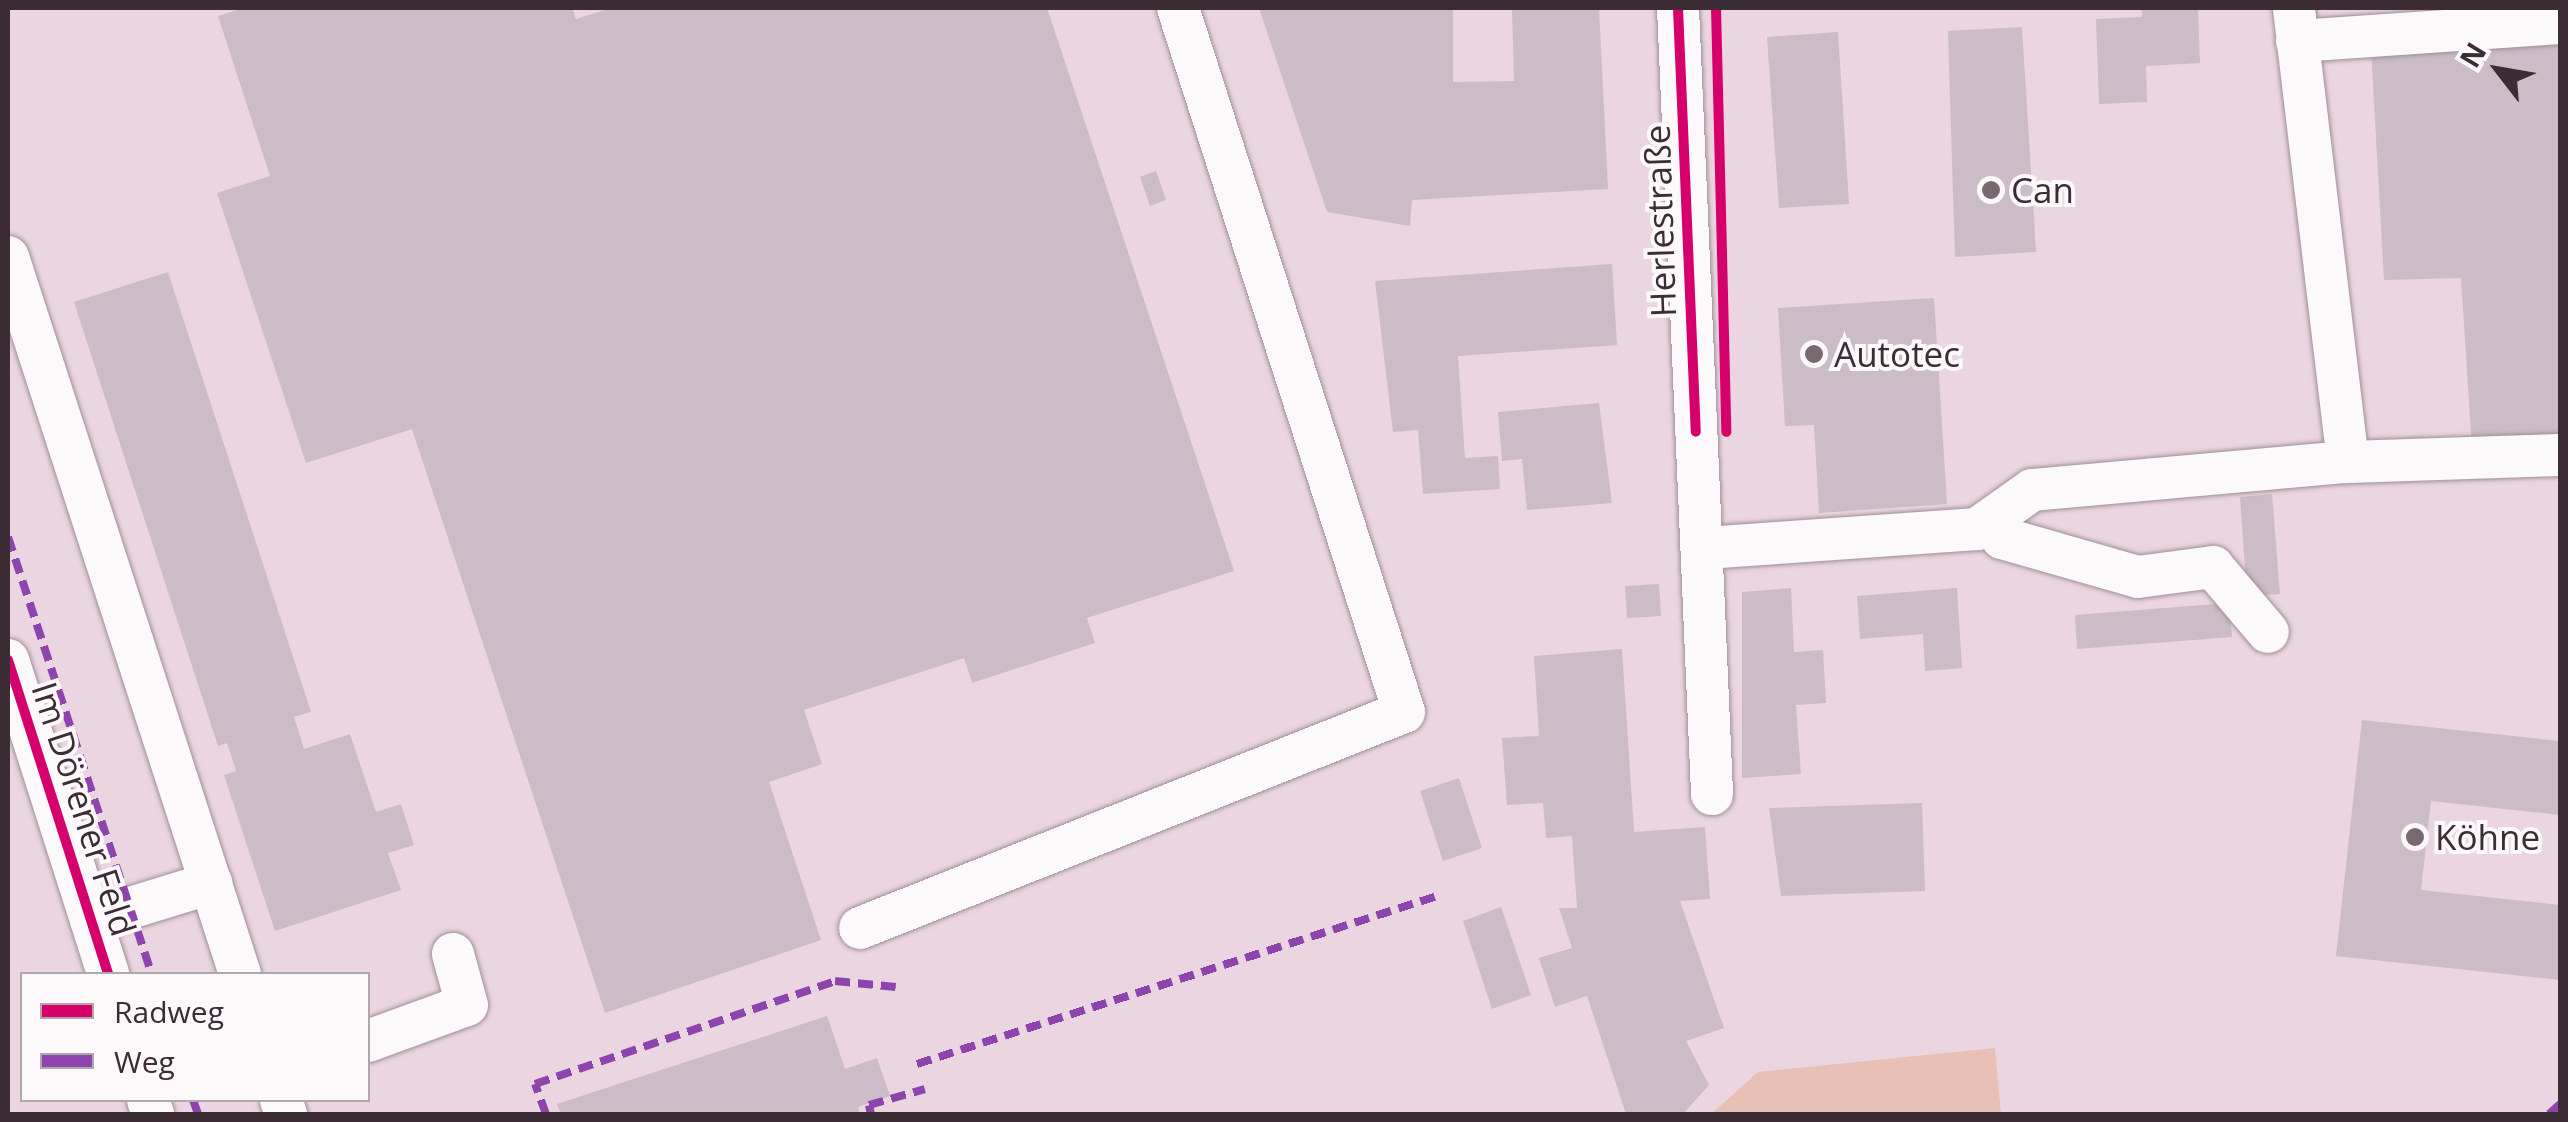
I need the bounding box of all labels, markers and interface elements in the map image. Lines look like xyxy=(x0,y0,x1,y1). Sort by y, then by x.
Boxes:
north arrow xyxy=(2448,20,2548,120)
text: N xyxy=(2450,35,2494,74)
street label: Herlestraße xyxy=(1636,124,1684,318)
place label: Can xyxy=(2011,169,2074,211)
marker: Can xyxy=(1980,179,2002,201)
place label: Autotec xyxy=(1834,333,1960,375)
marker: Autotec xyxy=(1803,343,1825,365)
street label: Im Dörener Feld xyxy=(23,677,145,941)
place label: Köhne xyxy=(2435,816,2540,858)
marker: Köhne xyxy=(2404,826,2426,848)
legend xyxy=(20,972,370,1102)
text: Radweg xyxy=(114,991,224,1032)
text: Weg xyxy=(114,1041,175,1082)

